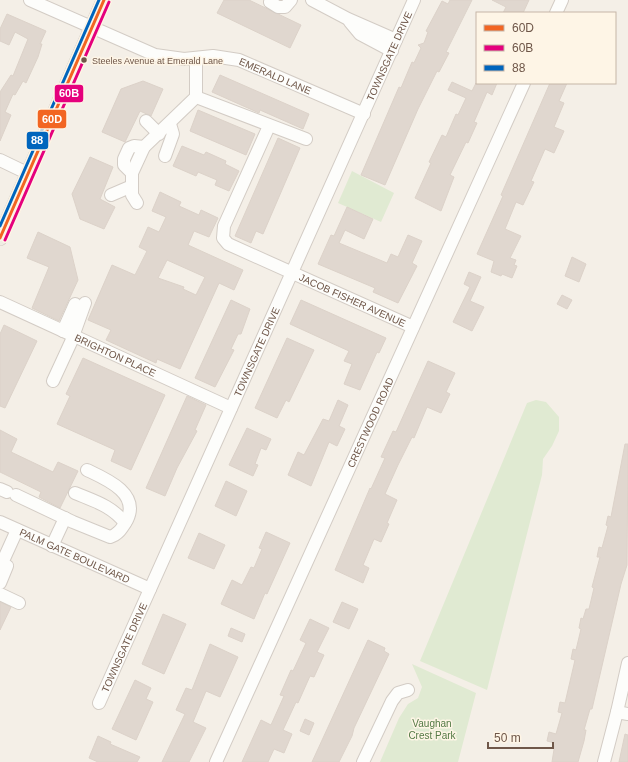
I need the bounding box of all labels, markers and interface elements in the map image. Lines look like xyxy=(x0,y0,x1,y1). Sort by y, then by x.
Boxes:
street label: TOWNSGATE DRIVE xyxy=(365,9,414,103)
legend xyxy=(476,12,616,84)
text: 60D xyxy=(512,21,534,35)
text: 60B xyxy=(512,41,533,55)
marker: Steeles Avenue at Emerald Lane xyxy=(79,55,89,65)
place label: Steeles Avenue at Emerald Lane xyxy=(92,56,223,66)
street label: EMERALD LANE xyxy=(238,56,313,97)
text: 88 xyxy=(512,61,526,75)
line badge: 60B xyxy=(54,84,84,103)
text: 60B xyxy=(59,87,79,99)
line badge: 60D xyxy=(37,109,67,129)
text: 60D xyxy=(42,113,62,125)
line badge: 88 xyxy=(26,131,49,150)
text: 88 xyxy=(31,134,43,146)
street label: JACOB FISHER AVENUE xyxy=(297,272,408,329)
street label: TOWNSGATE DRIVE xyxy=(232,305,282,398)
street label: BRIGHTON PLACE xyxy=(73,332,158,379)
street label: CRESTWOOD ROAD xyxy=(345,376,396,469)
street label: PALM GATE BOULEVARD xyxy=(18,526,132,585)
street label: TOWNSGATE DRIVE xyxy=(100,601,149,694)
park label: Vaughan Crest Park xyxy=(408,718,457,741)
scale bar xyxy=(488,724,553,750)
text: 50 m xyxy=(494,731,521,745)

